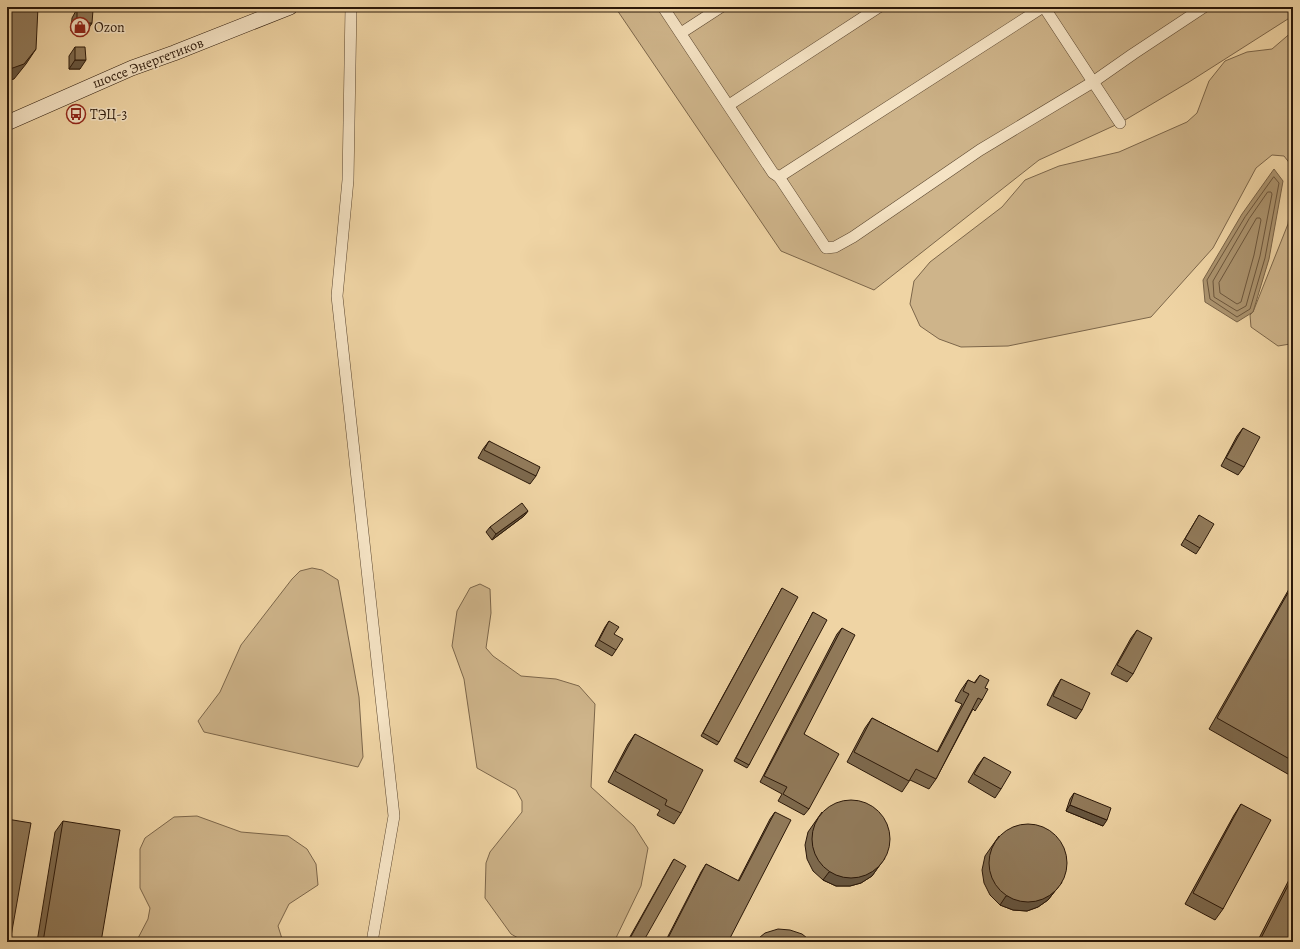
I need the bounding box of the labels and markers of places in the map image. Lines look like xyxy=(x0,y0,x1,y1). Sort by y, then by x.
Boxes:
shop icon: Ozon xyxy=(69,16,91,38)
place label: Ozon xyxy=(94,18,125,37)
bus stop icon: ТЭЦ-3 xyxy=(65,103,87,125)
place label: ТЭЦ-3 xyxy=(90,105,128,124)

